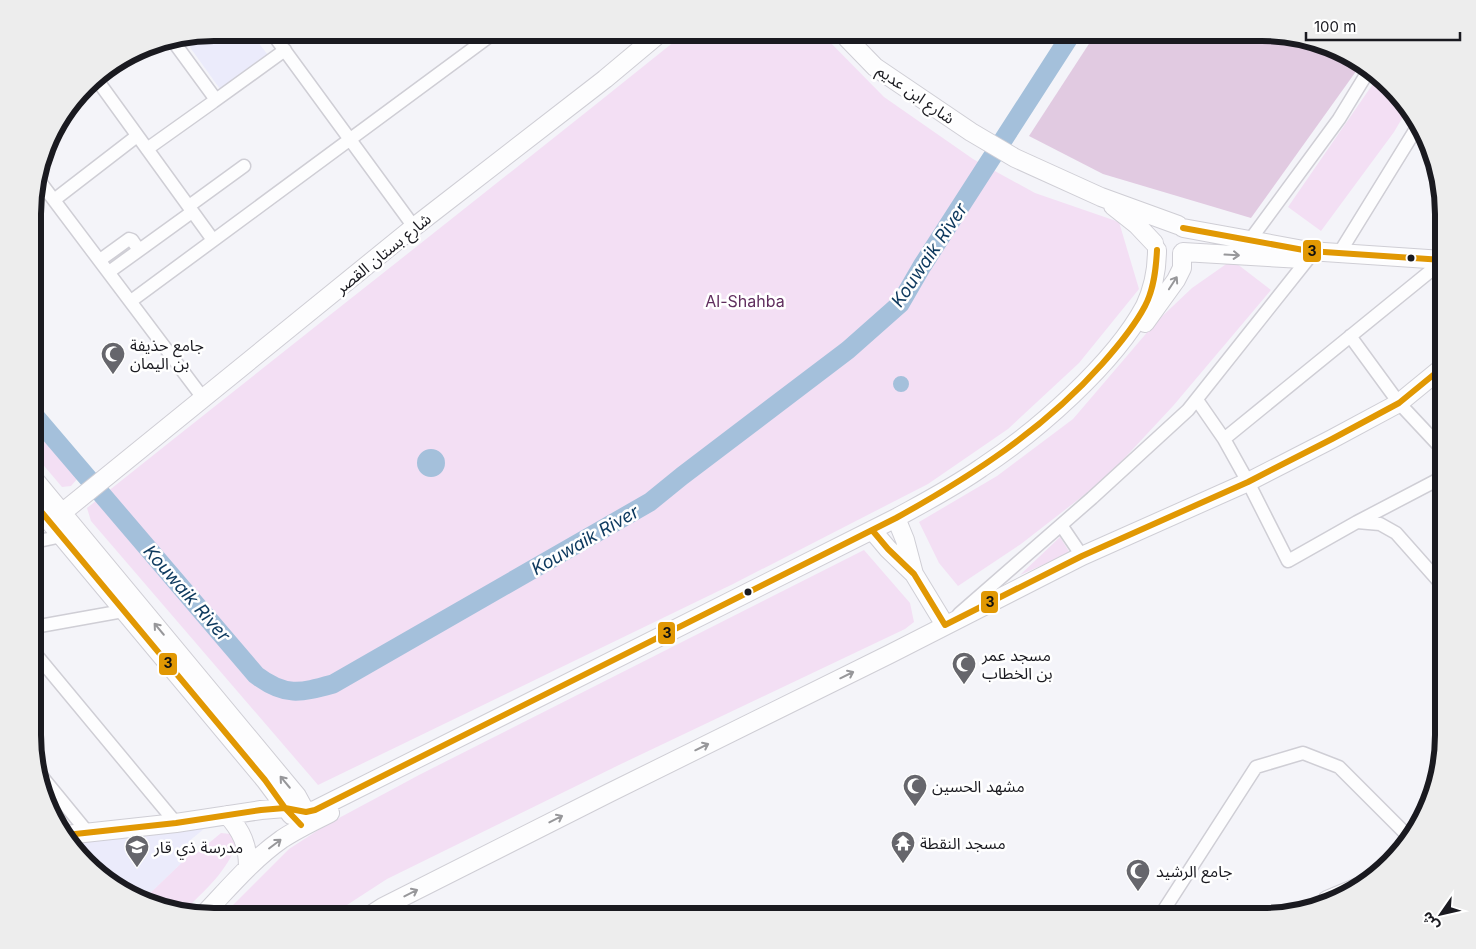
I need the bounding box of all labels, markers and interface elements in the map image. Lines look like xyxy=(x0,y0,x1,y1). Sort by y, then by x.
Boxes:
scale bar xyxy=(1306,10,1460,42)
text: 100 m xyxy=(1314,17,1356,36)
street label: شارع ابن عديم xyxy=(872,60,959,131)
water label: Kouwaik River xyxy=(887,198,972,311)
street label: شارع بستان القصر xyxy=(330,208,437,301)
line badge: 3 xyxy=(1302,239,1322,263)
text: 3 xyxy=(1307,242,1317,259)
one-way arrow xyxy=(1223,250,1239,259)
unlabelled marker xyxy=(1406,253,1416,263)
one-way arrow xyxy=(1168,277,1178,291)
park label: Al-Shahba xyxy=(705,291,785,311)
place label: جامع حذيفة بن اليمان xyxy=(130,335,204,373)
mosque icon: جامع حذيفة بن اليمان xyxy=(100,341,126,375)
water label: Kouwaik River xyxy=(528,500,643,579)
water label: Kouwaik River xyxy=(140,541,235,646)
unlabelled marker xyxy=(743,587,753,597)
line badge: 3 xyxy=(980,590,999,614)
text: 3 xyxy=(985,593,995,610)
line badge: 3 xyxy=(657,621,676,645)
one-way arrow xyxy=(154,623,165,636)
text: 3 xyxy=(662,624,672,641)
place label: مسجد عمر بن الخطاب xyxy=(981,645,1053,683)
mosque icon: مسجد عمر بن الخطاب xyxy=(951,651,977,685)
line badge: 3 xyxy=(158,652,178,676)
text: 3 xyxy=(163,654,173,671)
one-way arrow xyxy=(840,670,855,680)
one-way arrow xyxy=(694,742,709,752)
mosque icon: مشهد الحسين xyxy=(902,773,928,807)
one-way arrow xyxy=(280,776,291,789)
place label: مشهد الحسين xyxy=(932,776,1025,796)
one-way arrow xyxy=(548,814,563,823)
temple icon: مسجد النقطة xyxy=(890,830,916,864)
place label: مسجد النقطة xyxy=(920,833,1006,853)
school or university icon: مدرسة ذي قار xyxy=(124,834,150,868)
place label: مدرسة ذي قار xyxy=(153,837,243,860)
one-way arrow xyxy=(269,839,282,850)
mosque icon: جامع الرشيد xyxy=(1125,858,1151,892)
place label: جامع الرشيد xyxy=(1156,861,1232,884)
one-way arrow xyxy=(403,888,418,897)
north arrow xyxy=(1416,889,1466,939)
text: ش xyxy=(1417,909,1442,934)

